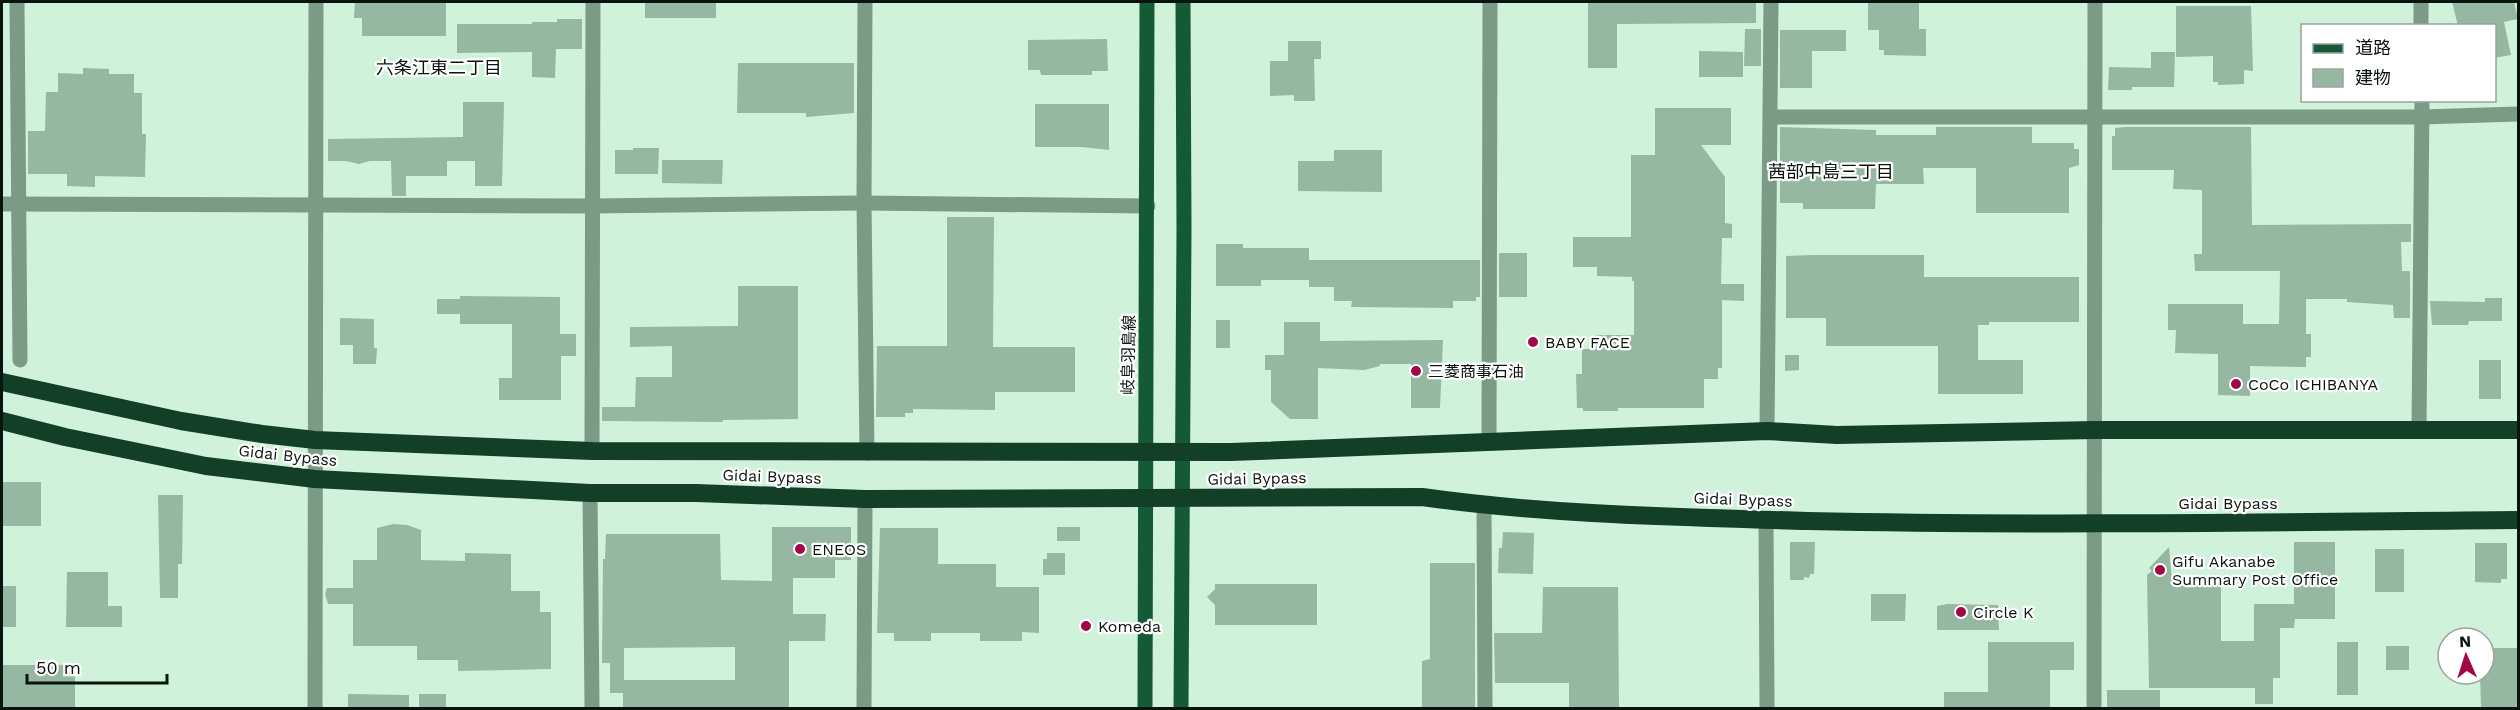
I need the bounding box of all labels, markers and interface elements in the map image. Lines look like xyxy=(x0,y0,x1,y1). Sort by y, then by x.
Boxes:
legend xyxy=(2301,24,2496,102)
text: 道路 xyxy=(2355,37,2391,58)
district label: 六条江東二丁目 xyxy=(376,57,502,78)
text: 建物 xyxy=(2355,67,2391,88)
district label: 茜部中島三丁目 xyxy=(1768,161,1894,182)
street label: 岐阜羽島線 xyxy=(1118,315,1139,395)
place label: BABY FACE xyxy=(1545,333,1630,352)
marker: BABY FACE xyxy=(1526,335,1540,349)
place label: 三菱商事石油 xyxy=(1428,362,1524,381)
marker: 三菱商事石油 xyxy=(1409,364,1423,378)
place label: CoCo ICHIBANYA xyxy=(2248,375,2379,394)
marker: CoCo ICHIBANYA xyxy=(2229,377,2243,391)
street label: Gidai Bypass xyxy=(238,441,338,470)
street label: Gidai Bypass xyxy=(722,465,822,488)
street label: Gidai Bypass xyxy=(1207,468,1307,489)
street label: Gidai Bypass xyxy=(1693,488,1793,511)
street label: Gidai Bypass xyxy=(2178,494,2278,513)
place label: ENEOS xyxy=(812,540,866,559)
marker: ENEOS xyxy=(793,542,807,556)
place label: Gifu Akanabe Summary Post Office xyxy=(2172,552,2338,589)
marker: Gifu Akanabe Summary Post Office xyxy=(2153,563,2167,577)
place label: Circle K xyxy=(1973,603,2034,622)
marker: Circle K xyxy=(1954,605,1968,619)
place label: Komeda xyxy=(1098,617,1161,636)
marker: Komeda xyxy=(1079,619,1093,633)
north arrow xyxy=(2436,626,2496,686)
text: N xyxy=(2459,632,2472,651)
scale bar xyxy=(27,647,166,685)
text: 50 m xyxy=(36,657,81,678)

